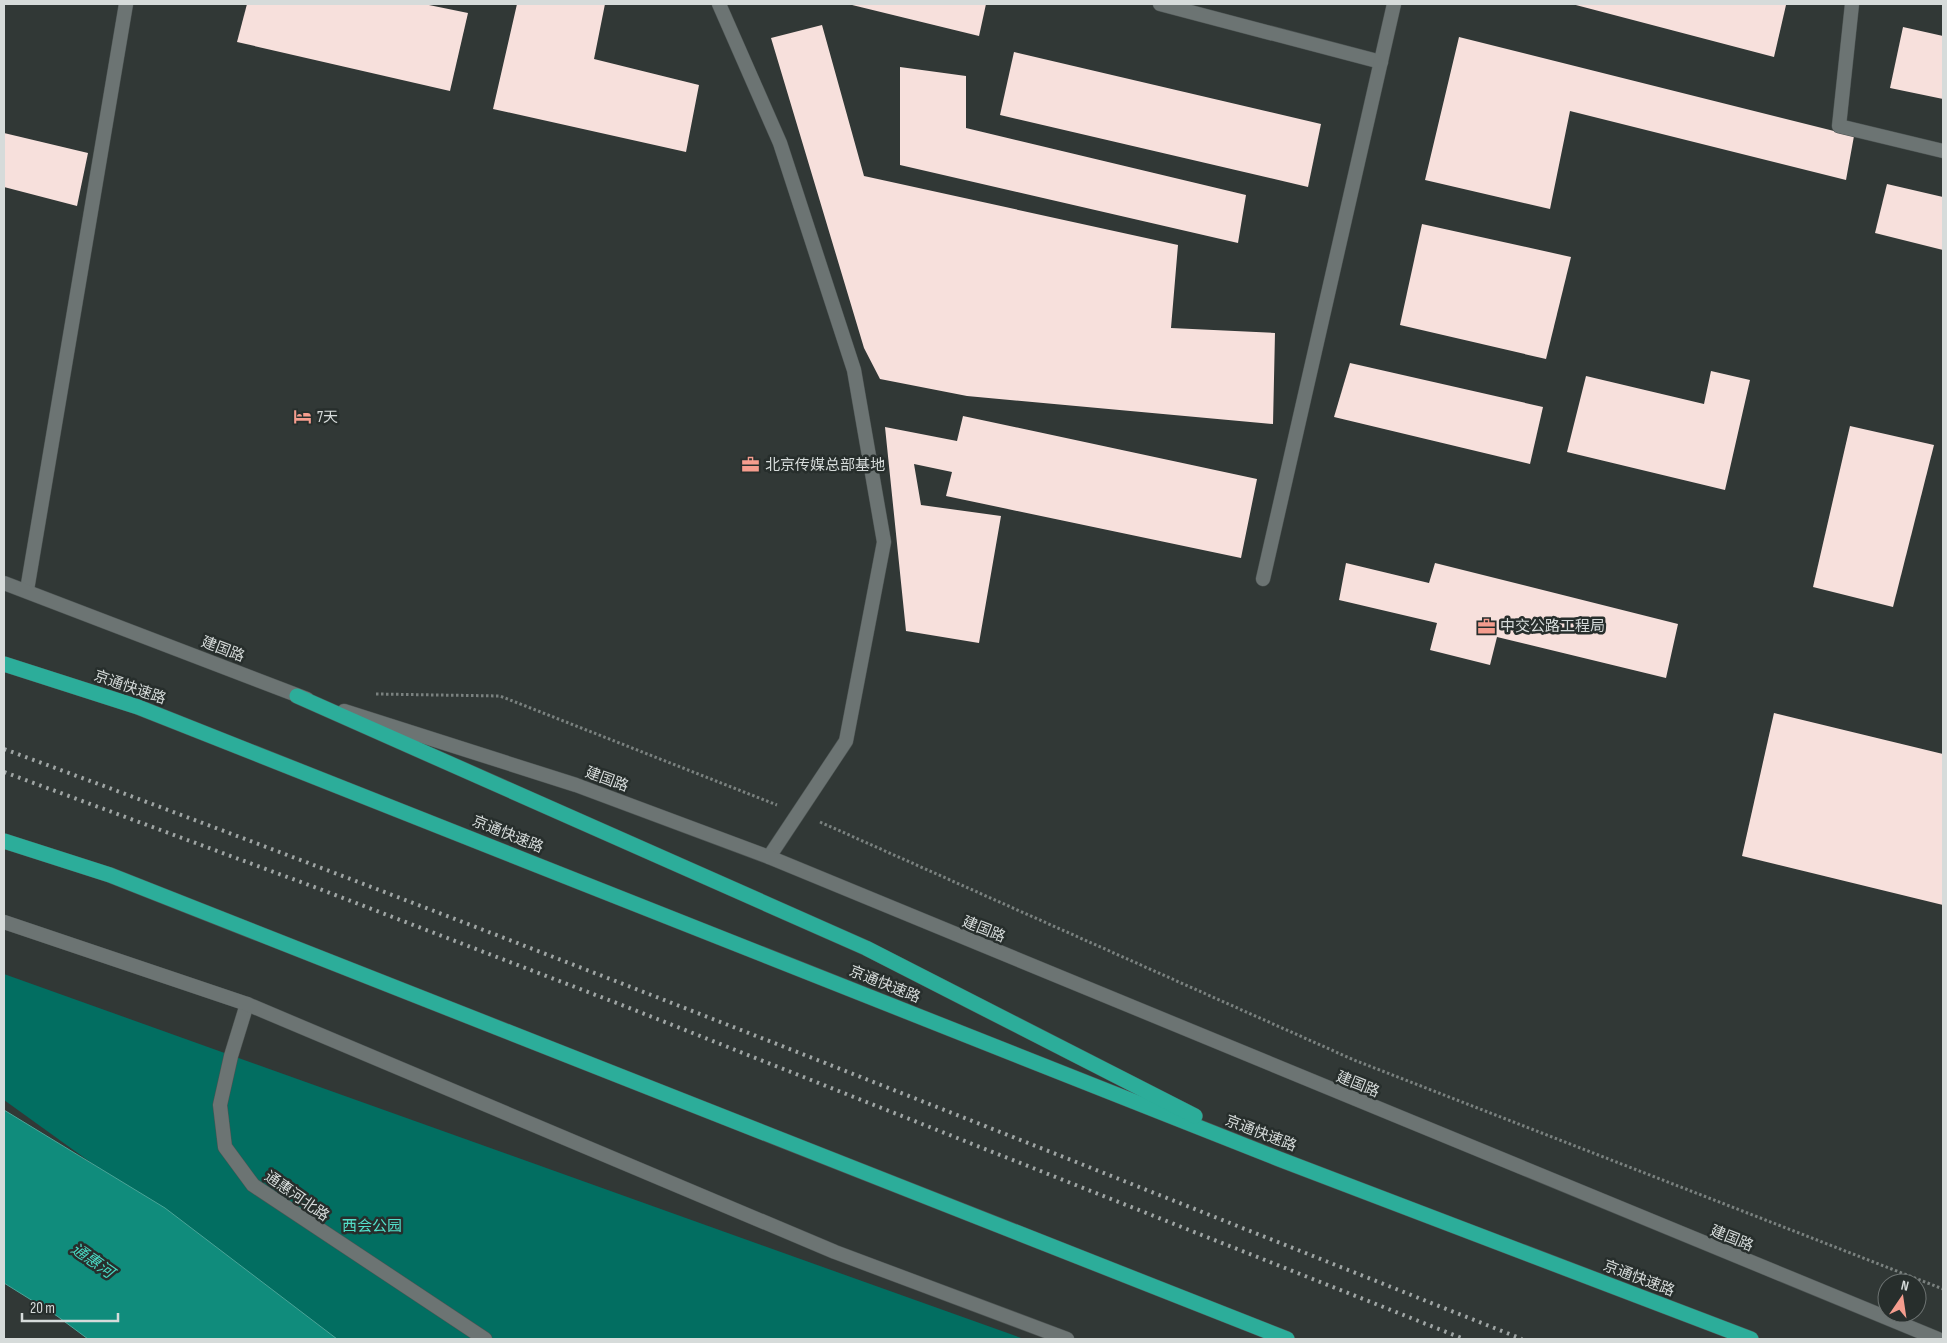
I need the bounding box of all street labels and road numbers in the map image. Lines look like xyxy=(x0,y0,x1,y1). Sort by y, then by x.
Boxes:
street label: 建国路 xyxy=(198,633,247,666)
street label: 京通快速路 xyxy=(91,666,168,709)
street label: 建国路 xyxy=(582,763,631,796)
street label: 京通快速路 xyxy=(469,812,546,857)
street label: 建国路 xyxy=(959,912,1008,947)
street label: 京通快速路 xyxy=(846,962,923,1007)
street label: 建国路 xyxy=(1333,1067,1382,1102)
street label: 京通快速路 xyxy=(1222,1111,1299,1156)
street label: 通惠河北路 xyxy=(261,1167,333,1226)
street label: 建国路 xyxy=(1707,1221,1756,1256)
street label: 京通快速路 xyxy=(1600,1256,1677,1301)

